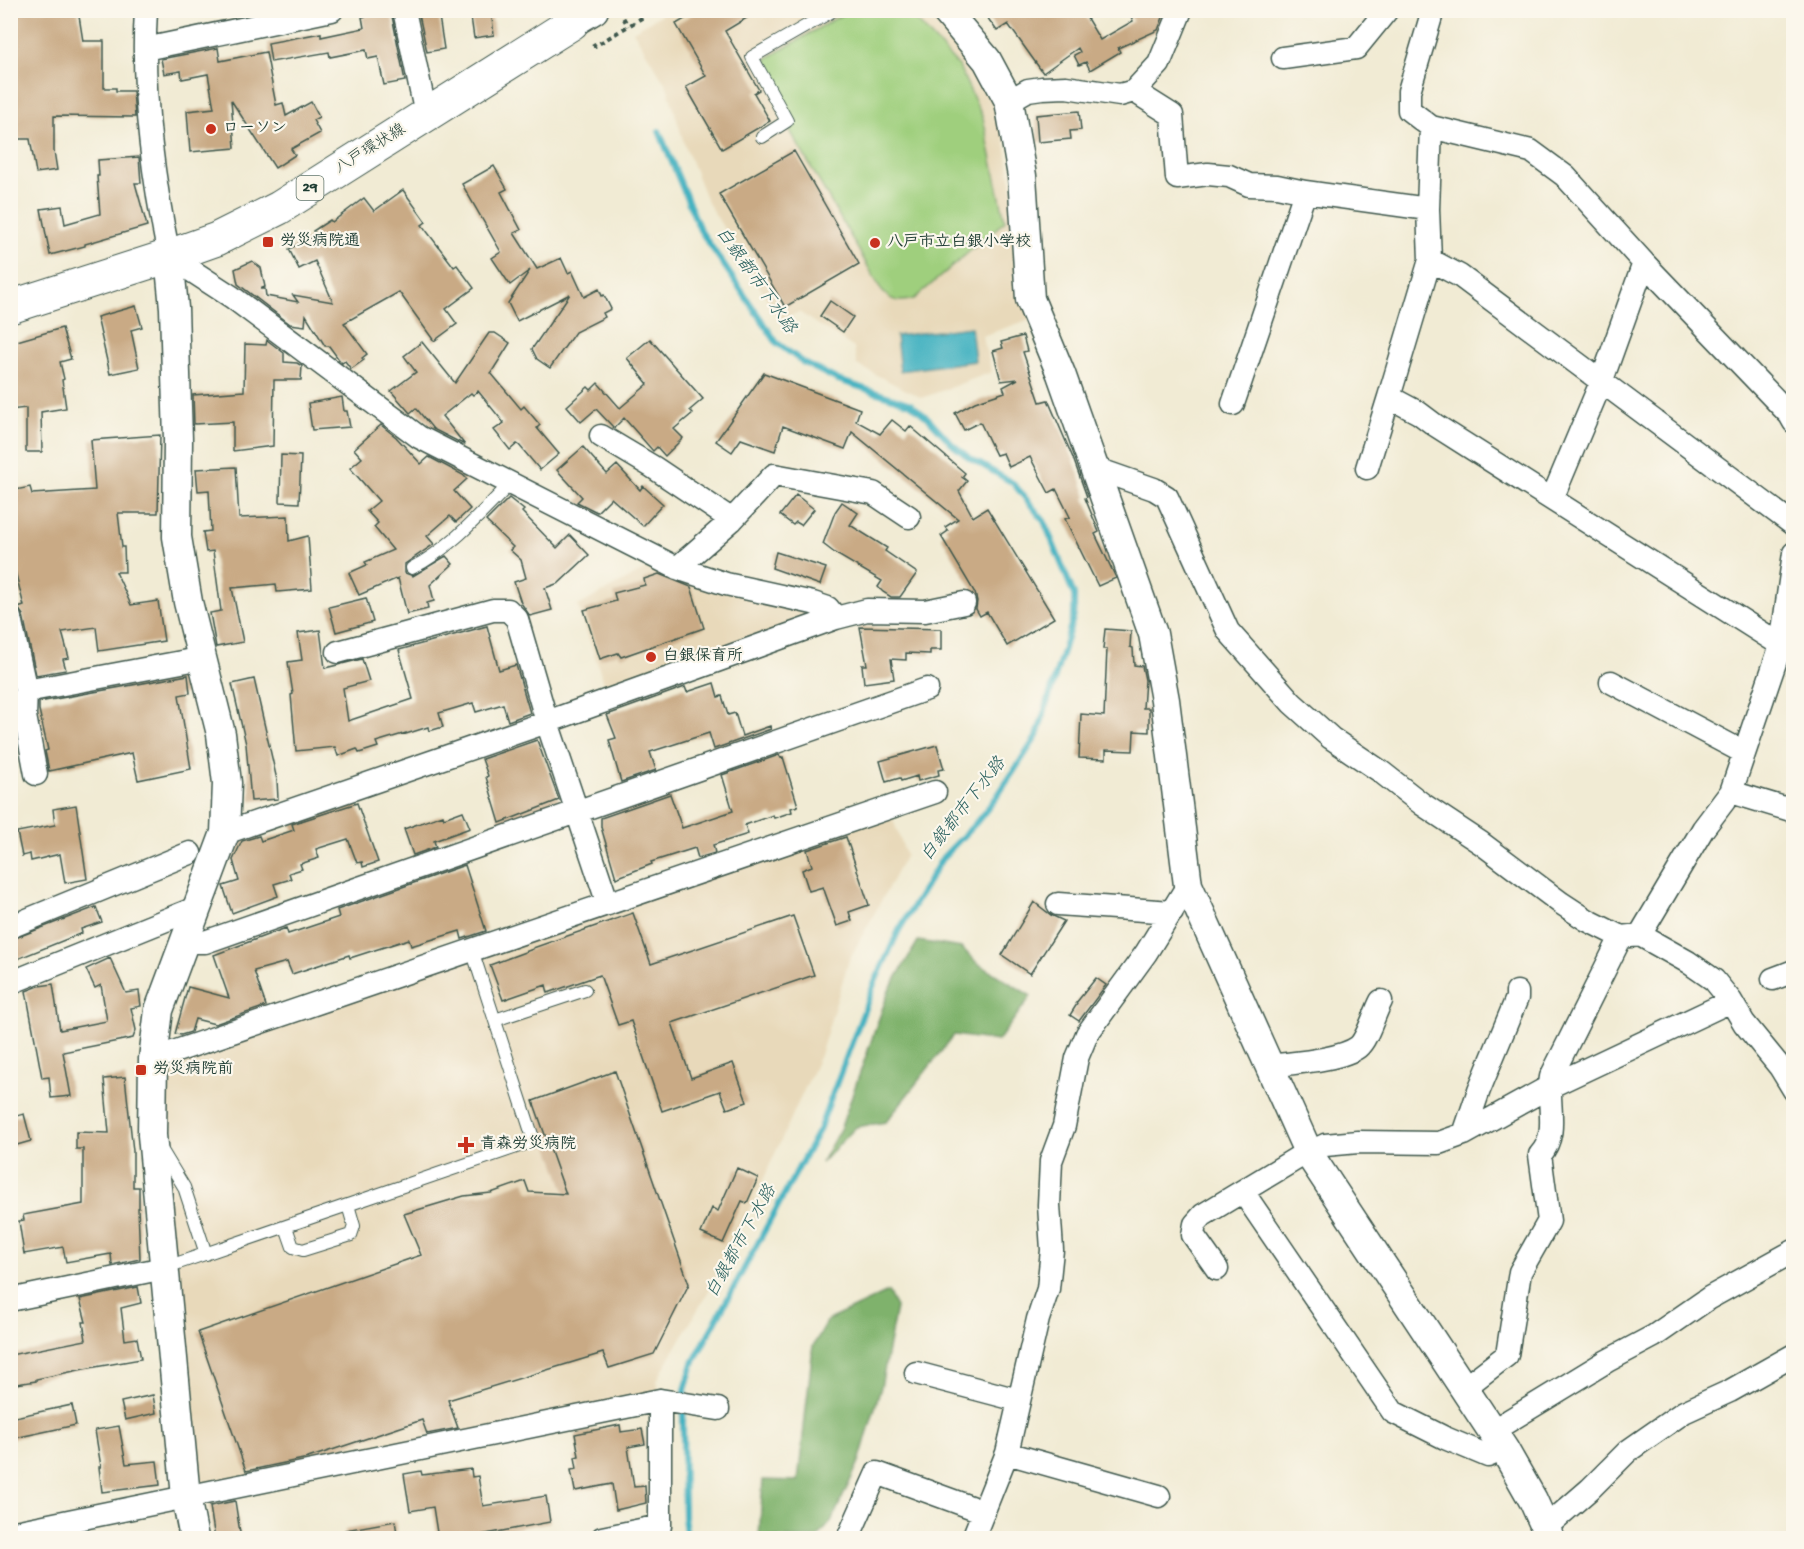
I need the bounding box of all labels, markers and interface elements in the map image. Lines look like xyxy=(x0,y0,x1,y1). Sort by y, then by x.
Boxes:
street label: 八戸環状線 xyxy=(331,119,410,179)
place label: ローソン xyxy=(223,120,287,139)
marker: ローソン xyxy=(204,122,218,136)
road number: 29 xyxy=(296,176,324,200)
water label: 白銀都市下水路 xyxy=(710,223,801,339)
place label: 労災病院通 xyxy=(280,231,360,252)
place label: 八戸市立白銀小学校 xyxy=(887,233,1031,253)
marker: 労災病院通 xyxy=(261,235,275,249)
marker: 八戸市立白銀小学校 xyxy=(868,236,882,250)
place label: 白銀保育所 xyxy=(663,646,743,667)
marker: 白銀保育所 xyxy=(644,650,658,664)
water label: 白銀都市下水路 xyxy=(916,752,1012,866)
place label: 労災病院前 xyxy=(153,1059,233,1080)
marker: 労災病院前 xyxy=(134,1063,148,1077)
place label: 青森労災病院 xyxy=(480,1134,576,1155)
marker: 青森労災病院 xyxy=(457,1136,475,1154)
water label: 白銀都市下水路 xyxy=(701,1180,782,1302)

